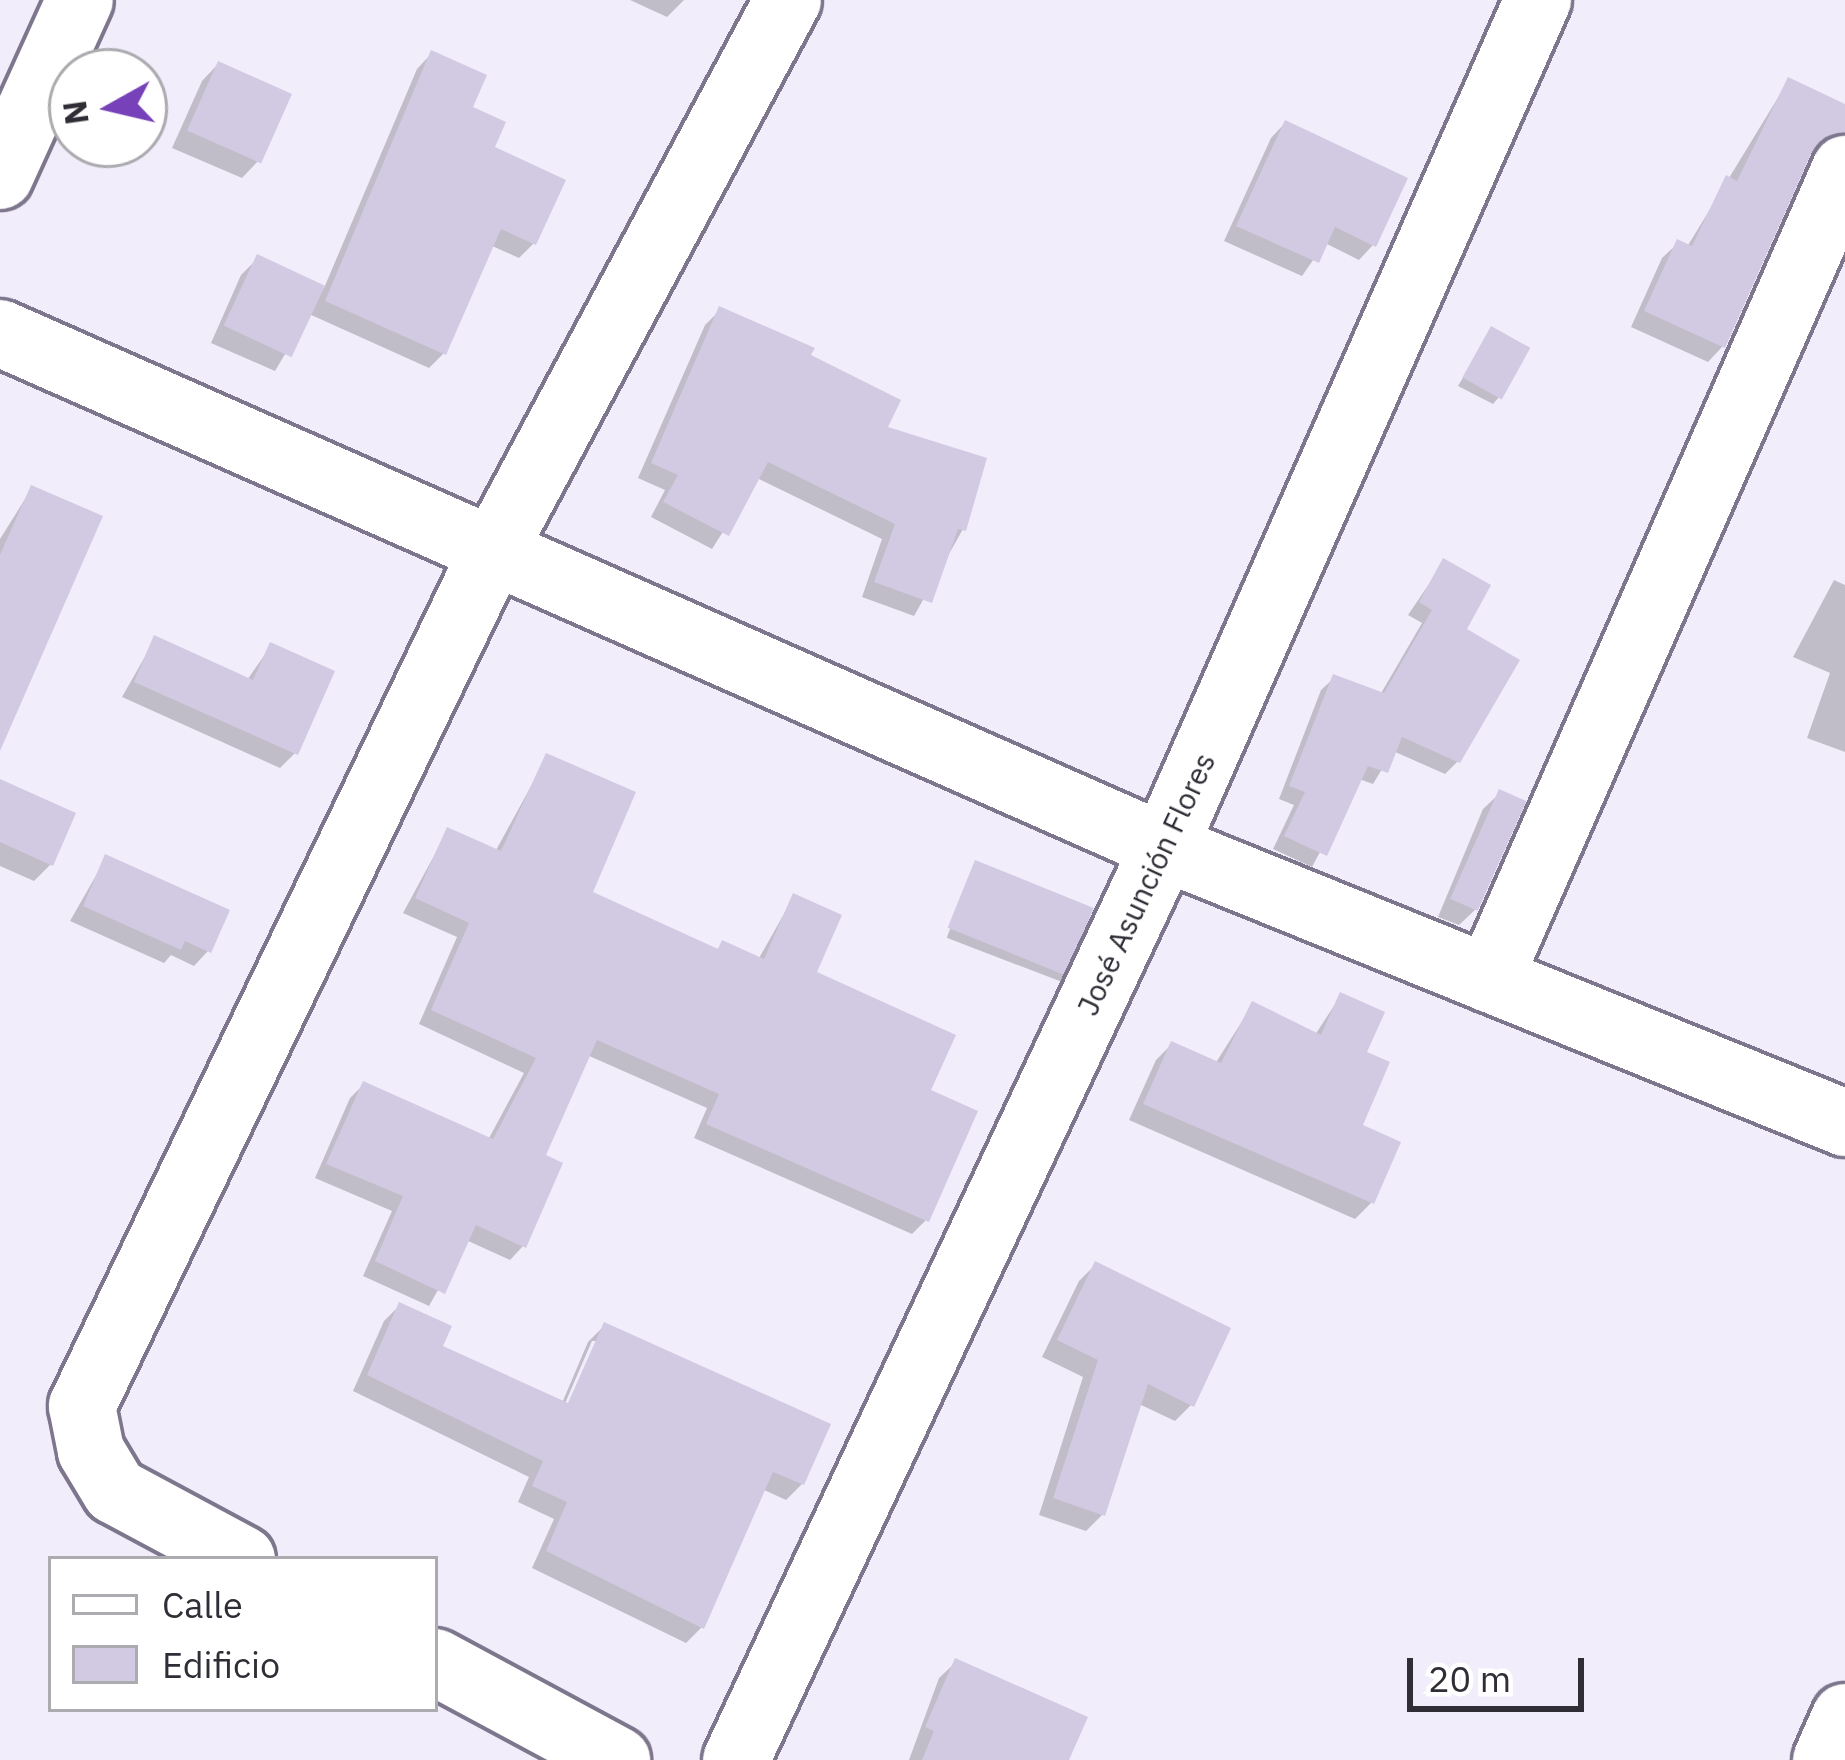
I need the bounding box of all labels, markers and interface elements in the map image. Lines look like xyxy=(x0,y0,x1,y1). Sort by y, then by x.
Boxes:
north arrow xyxy=(48,48,168,168)
text: N xyxy=(52,98,98,127)
street label: José Asunción Flores xyxy=(1069,747,1223,1021)
legend xyxy=(48,1556,438,1712)
text: Calle xyxy=(162,1581,243,1628)
scale bar xyxy=(1413,1634,1590,1708)
text: Edificio xyxy=(162,1641,280,1688)
text: 20 m xyxy=(1428,1655,1511,1702)

